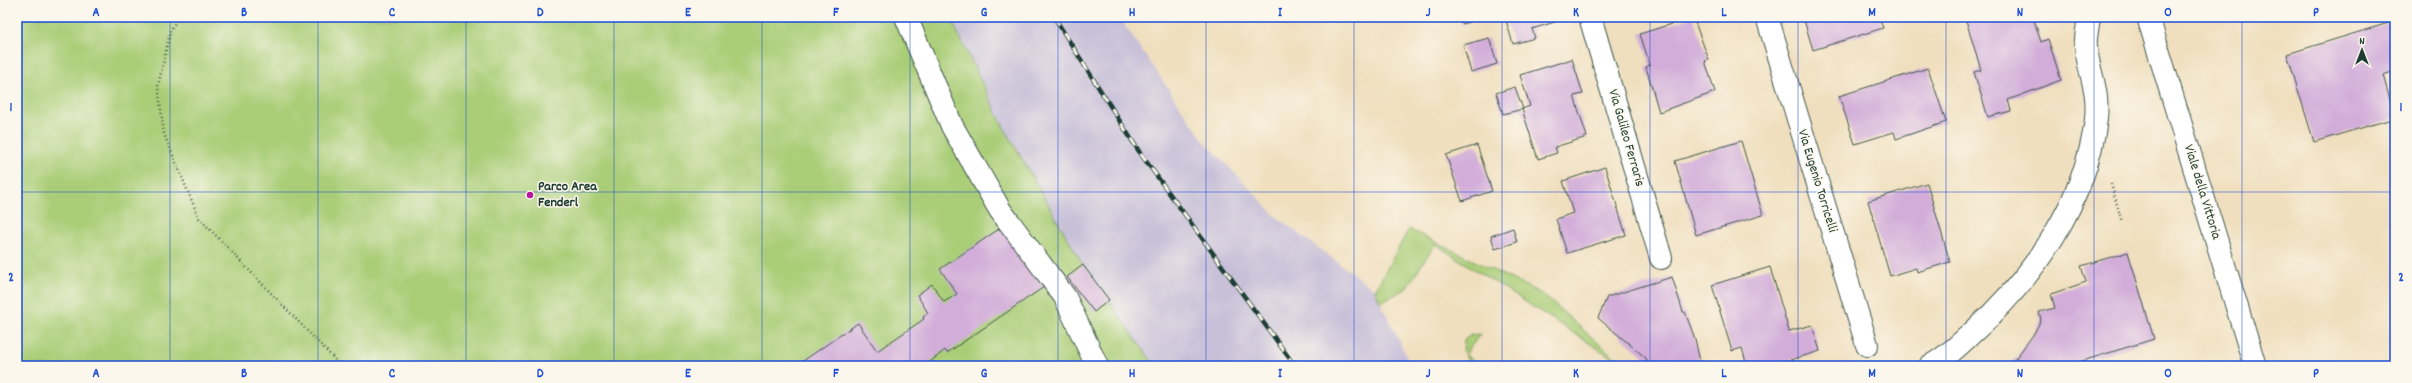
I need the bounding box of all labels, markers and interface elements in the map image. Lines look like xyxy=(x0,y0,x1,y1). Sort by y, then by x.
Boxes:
text: A xyxy=(92,4,100,23)
text: B xyxy=(241,4,247,23)
text: C xyxy=(389,4,396,23)
text: D xyxy=(537,4,544,23)
text: E xyxy=(685,4,692,23)
text: F xyxy=(833,4,839,23)
text: G xyxy=(981,4,988,23)
text: H xyxy=(1129,4,1136,23)
text: I xyxy=(1278,4,1283,23)
text: J xyxy=(1426,4,1431,23)
text: K xyxy=(1573,4,1579,23)
text: L xyxy=(1721,4,1727,23)
text: M xyxy=(1868,4,1876,23)
text: N xyxy=(2017,4,2023,23)
text: O xyxy=(2164,4,2172,23)
text: P xyxy=(2313,4,2319,23)
north arrow xyxy=(2342,30,2382,70)
text: N xyxy=(2359,34,2365,50)
street label: Via Galileo Ferraris xyxy=(1603,87,1649,189)
text: 1 xyxy=(10,99,13,118)
text: 1 xyxy=(2400,99,2403,118)
street label: Via Eugenio Torricelli xyxy=(1792,127,1842,235)
street label: Viale della Vittoria xyxy=(2178,142,2226,242)
place label: Parco Area Fenderl xyxy=(538,177,598,213)
marker: Parco Area Fenderl xyxy=(525,190,535,200)
text: 2 xyxy=(8,269,14,288)
text: 2 xyxy=(2398,269,2404,288)
text: A xyxy=(92,365,100,383)
text: B xyxy=(241,365,247,383)
text: C xyxy=(389,365,396,383)
text: D xyxy=(537,365,544,383)
text: E xyxy=(685,365,692,383)
text: F xyxy=(833,365,839,383)
text: G xyxy=(981,365,988,383)
text: H xyxy=(1129,365,1136,383)
text: I xyxy=(1278,365,1283,383)
text: J xyxy=(1426,365,1431,383)
text: K xyxy=(1573,365,1579,383)
text: L xyxy=(1721,365,1727,383)
text: M xyxy=(1868,365,1876,383)
text: N xyxy=(2017,365,2023,383)
text: O xyxy=(2164,365,2172,383)
text: P xyxy=(2313,365,2319,383)

